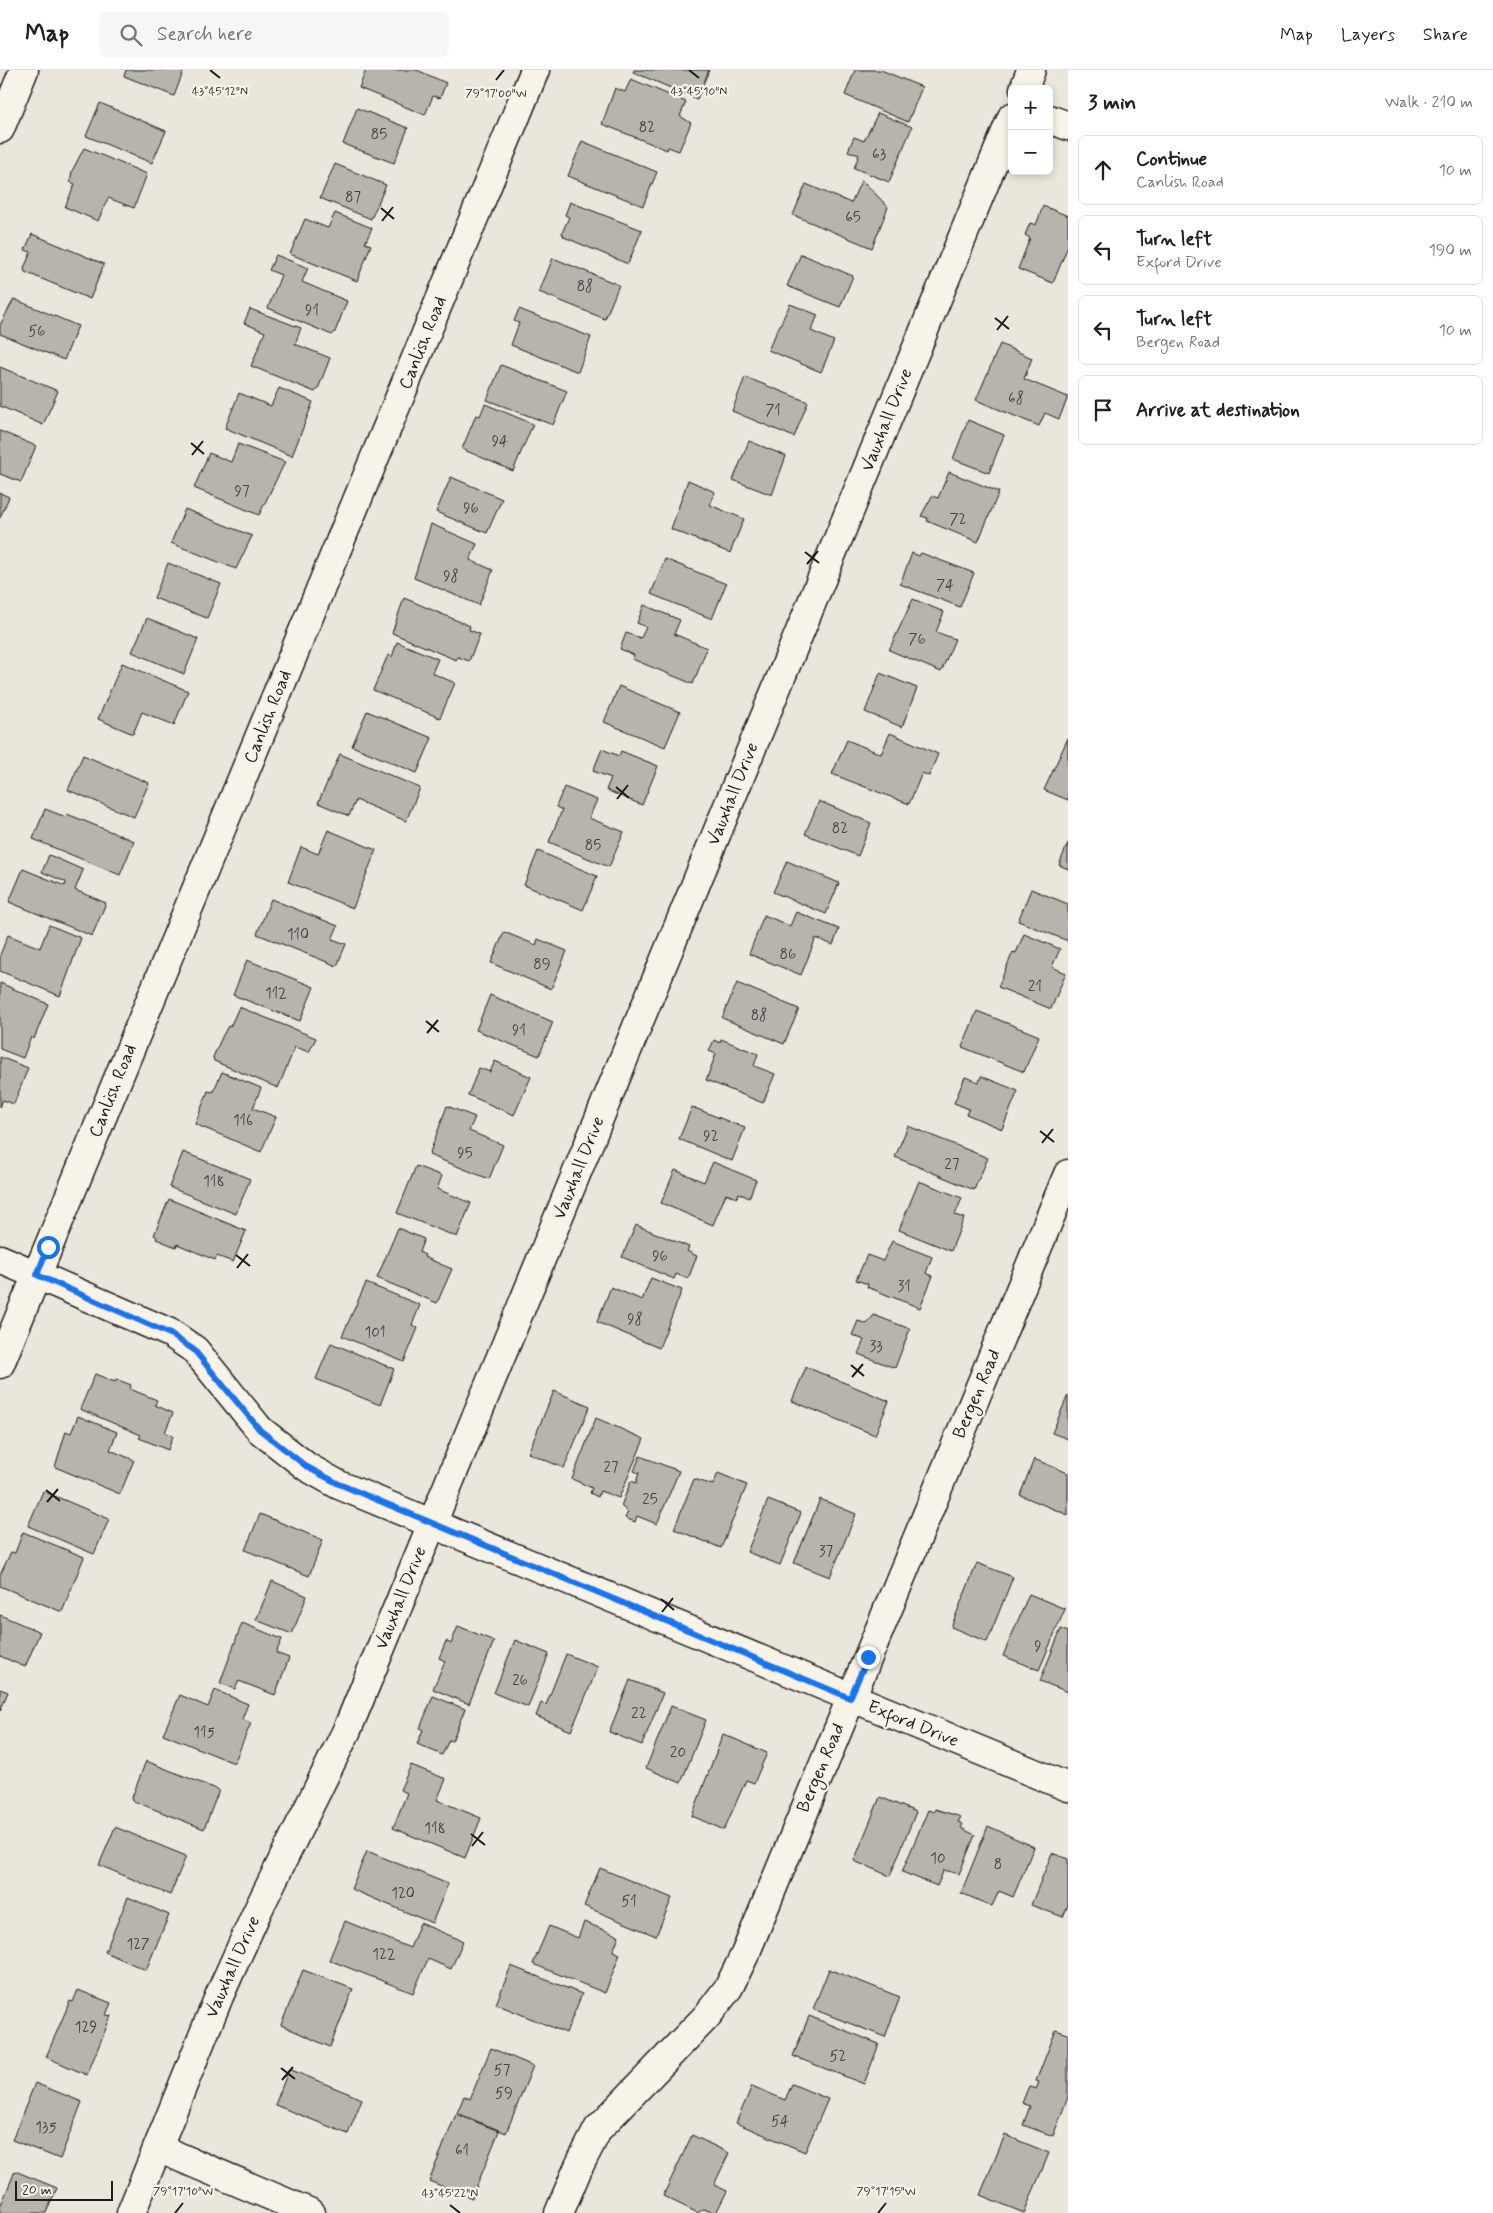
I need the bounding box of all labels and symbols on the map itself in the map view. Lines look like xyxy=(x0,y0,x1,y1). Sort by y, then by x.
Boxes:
text: 43°45'12"N xyxy=(192,84,248,100)
text: 43°45'10"N xyxy=(671,84,727,100)
text: 79°17'00"W xyxy=(465,86,527,102)
house number: 82 xyxy=(639,118,655,138)
house number: 85 xyxy=(371,125,387,145)
house number: 63 xyxy=(872,145,886,165)
house number: 87 xyxy=(345,188,361,208)
house number: 65 xyxy=(845,208,861,228)
house number: 88 xyxy=(577,277,593,297)
street label: Canlish Road xyxy=(393,293,453,393)
house number: 91 xyxy=(305,301,319,321)
house number: 56 xyxy=(28,322,46,342)
street label: Vauxhall Drive xyxy=(855,365,919,475)
house number: 68 xyxy=(1008,389,1024,409)
house number: 71 xyxy=(765,401,781,421)
house number: 94 xyxy=(492,432,508,452)
house number: 97 xyxy=(235,482,250,502)
house number: 96 xyxy=(463,499,479,519)
house number: 72 xyxy=(949,510,967,530)
house number: 98 xyxy=(443,567,459,587)
house number: 74 xyxy=(936,576,954,596)
house number: 76 xyxy=(908,630,926,650)
street label: Canlish Road xyxy=(238,667,298,767)
street label: Vauxhall Drive xyxy=(701,739,765,849)
house number: 82 xyxy=(832,819,848,839)
house number: 85 xyxy=(585,836,601,856)
house number: 110 xyxy=(287,925,309,945)
house number: 86 xyxy=(780,945,796,965)
house number: 89 xyxy=(533,955,551,975)
house number: 21 xyxy=(1028,977,1042,997)
house number: 112 xyxy=(265,984,287,1004)
house number: 88 xyxy=(751,1006,767,1026)
house number: 91 xyxy=(512,1021,526,1041)
street label: Canlish Road xyxy=(83,1041,143,1141)
house number: 116 xyxy=(233,1111,253,1131)
street label: Vauxhall Drive xyxy=(547,1113,611,1223)
house number: 92 xyxy=(703,1127,719,1147)
house number: 95 xyxy=(457,1144,473,1164)
house number: 27 xyxy=(945,1155,960,1175)
house number: 118 xyxy=(203,1172,225,1192)
route start xyxy=(37,1236,60,1259)
house number: 96 xyxy=(652,1247,668,1267)
house number: 31 xyxy=(897,1277,911,1297)
house number: 98 xyxy=(627,1310,643,1330)
house number: 101 xyxy=(364,1323,386,1343)
house number: 33 xyxy=(869,1337,883,1357)
street label: Bergen Road xyxy=(947,1346,1007,1443)
house number: 27 xyxy=(604,1458,619,1478)
house number: 25 xyxy=(642,1490,658,1510)
house number: 37 xyxy=(819,1542,834,1562)
street label: Vauxhall Drive xyxy=(369,1543,433,1653)
house number: 9 xyxy=(1034,1637,1042,1657)
route end xyxy=(857,1646,880,1669)
house number: 26 xyxy=(512,1671,528,1691)
street label: Exford Drive xyxy=(863,1695,962,1755)
house number: 22 xyxy=(631,1704,647,1724)
street label: Bergen Road xyxy=(791,1720,851,1817)
house number: 115 xyxy=(193,1723,215,1743)
house number: 20 xyxy=(670,1743,686,1763)
house number: 118 xyxy=(424,1819,446,1839)
house number: 10 xyxy=(930,1849,946,1869)
house number: 8 xyxy=(994,1855,1002,1875)
house number: 120 xyxy=(391,1884,415,1904)
house number: 51 xyxy=(621,1892,637,1912)
street label: Vauxhall Drive xyxy=(200,1912,266,2022)
house number: 127 xyxy=(127,1935,150,1955)
house number: 122 xyxy=(372,1945,396,1965)
house number: 129 xyxy=(75,2018,97,2038)
house number: 52 xyxy=(830,2047,847,2067)
house number: 57 xyxy=(494,2061,511,2081)
house number: 59 xyxy=(495,2084,513,2104)
house number: 54 xyxy=(771,2112,789,2132)
house number: 135 xyxy=(35,2118,57,2138)
house number: 61 xyxy=(455,2141,469,2161)
scale bar xyxy=(15,2178,112,2201)
text: 79°17'10"W xyxy=(153,2184,213,2200)
text: 79°17'15"W xyxy=(856,2184,916,2200)
text: 43°45'22"N xyxy=(422,2186,478,2202)

